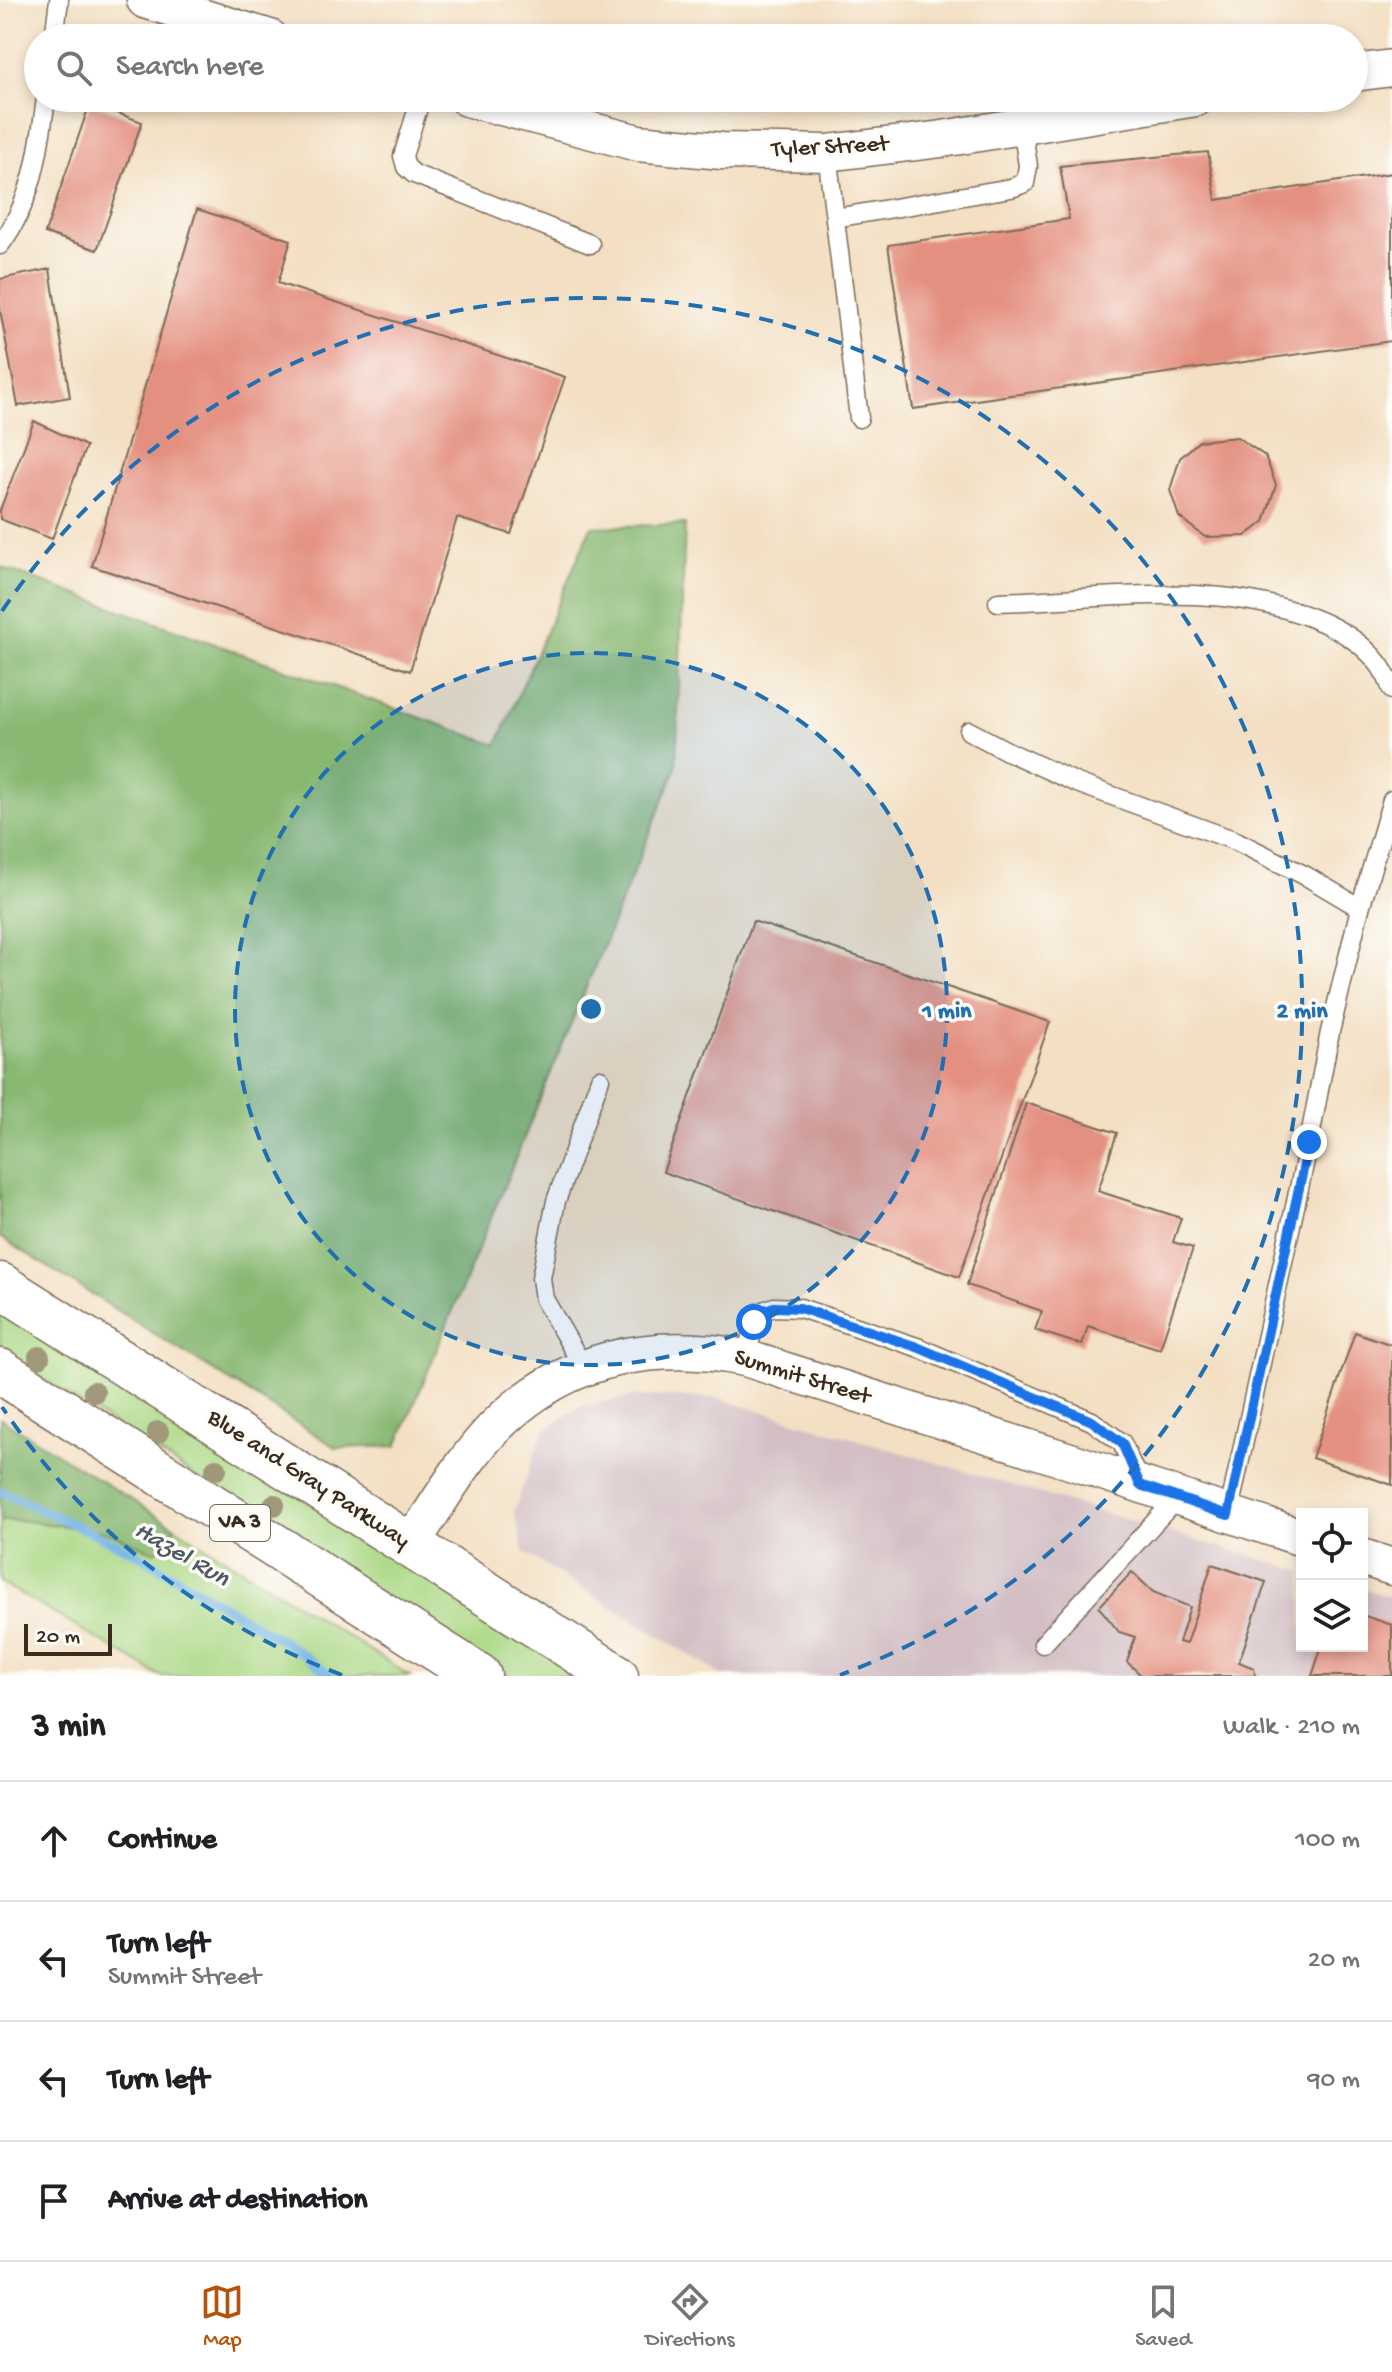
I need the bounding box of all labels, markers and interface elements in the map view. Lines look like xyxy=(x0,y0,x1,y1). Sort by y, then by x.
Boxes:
search box xyxy=(24,24,1368,112)
icon: search xyxy=(52,46,96,90)
text: Search here xyxy=(116,51,264,86)
street label: Tyler Street xyxy=(769,130,891,166)
centre of rings xyxy=(577,995,605,1023)
text: 1 min xyxy=(921,998,972,1027)
text: 2 min xyxy=(1276,998,1328,1027)
route end xyxy=(1291,1124,1327,1160)
route start xyxy=(736,1304,772,1340)
street label: Summit Street xyxy=(730,1343,876,1413)
street label: Blue and Gray Parkway xyxy=(201,1403,415,1556)
road number: VA 3 xyxy=(210,1505,270,1541)
map controls xyxy=(1296,1508,1368,1652)
button: locate xyxy=(1296,1508,1368,1580)
water label: Hazel Run xyxy=(128,1517,234,1596)
button: layers xyxy=(1296,1580,1368,1652)
scale bar xyxy=(24,1620,112,1656)
text: 20 m xyxy=(36,1625,80,1651)
text: 3 min xyxy=(32,1708,105,1748)
text: Walk · 210 m xyxy=(1223,1713,1360,1744)
icon: ahead xyxy=(32,1819,76,1863)
text: Continue xyxy=(108,1824,217,1859)
text: 100 m xyxy=(1295,1826,1360,1857)
text: Turn left xyxy=(108,1928,209,1963)
icon: left xyxy=(32,1939,76,1983)
text: 20 m xyxy=(1308,1946,1360,1977)
text: Summit Street xyxy=(108,1963,261,1994)
icon: left xyxy=(32,2059,76,2103)
text: Turn left xyxy=(108,2064,209,2099)
text: 90 m xyxy=(1308,2066,1360,2097)
icon: arrive xyxy=(32,2179,76,2223)
text: Arrive at destination xyxy=(108,2184,368,2219)
tab: Map xyxy=(200,2280,244,2354)
tab: Directions xyxy=(645,2280,735,2354)
tab: Saved xyxy=(1135,2280,1192,2354)

